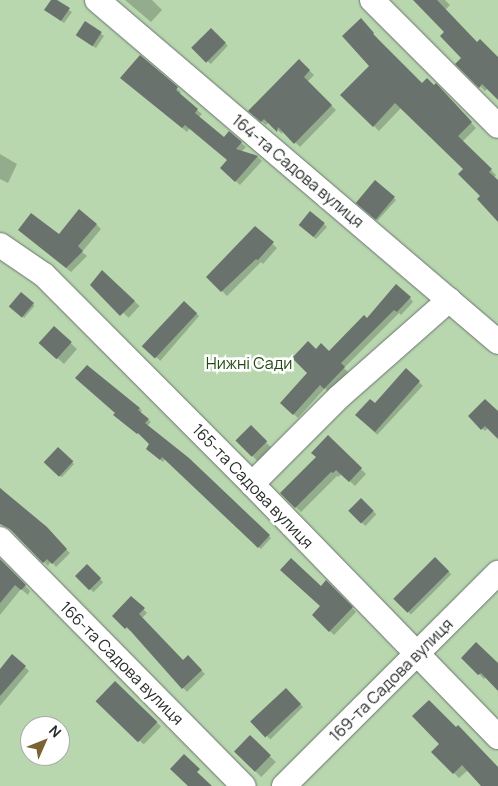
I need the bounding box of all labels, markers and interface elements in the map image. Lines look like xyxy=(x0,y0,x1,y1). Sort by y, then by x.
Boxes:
street label: 164-та Садова вулиця xyxy=(228,110,368,232)
park label: Нижні Сади xyxy=(206,353,292,373)
street label: 165-та Садова вулиця xyxy=(189,420,317,552)
street label: 166-та Садова вулиця xyxy=(56,597,188,729)
street label: 169-та Садова вулиця xyxy=(325,614,457,746)
north arrow xyxy=(20,716,70,766)
text: N xyxy=(45,721,66,741)

